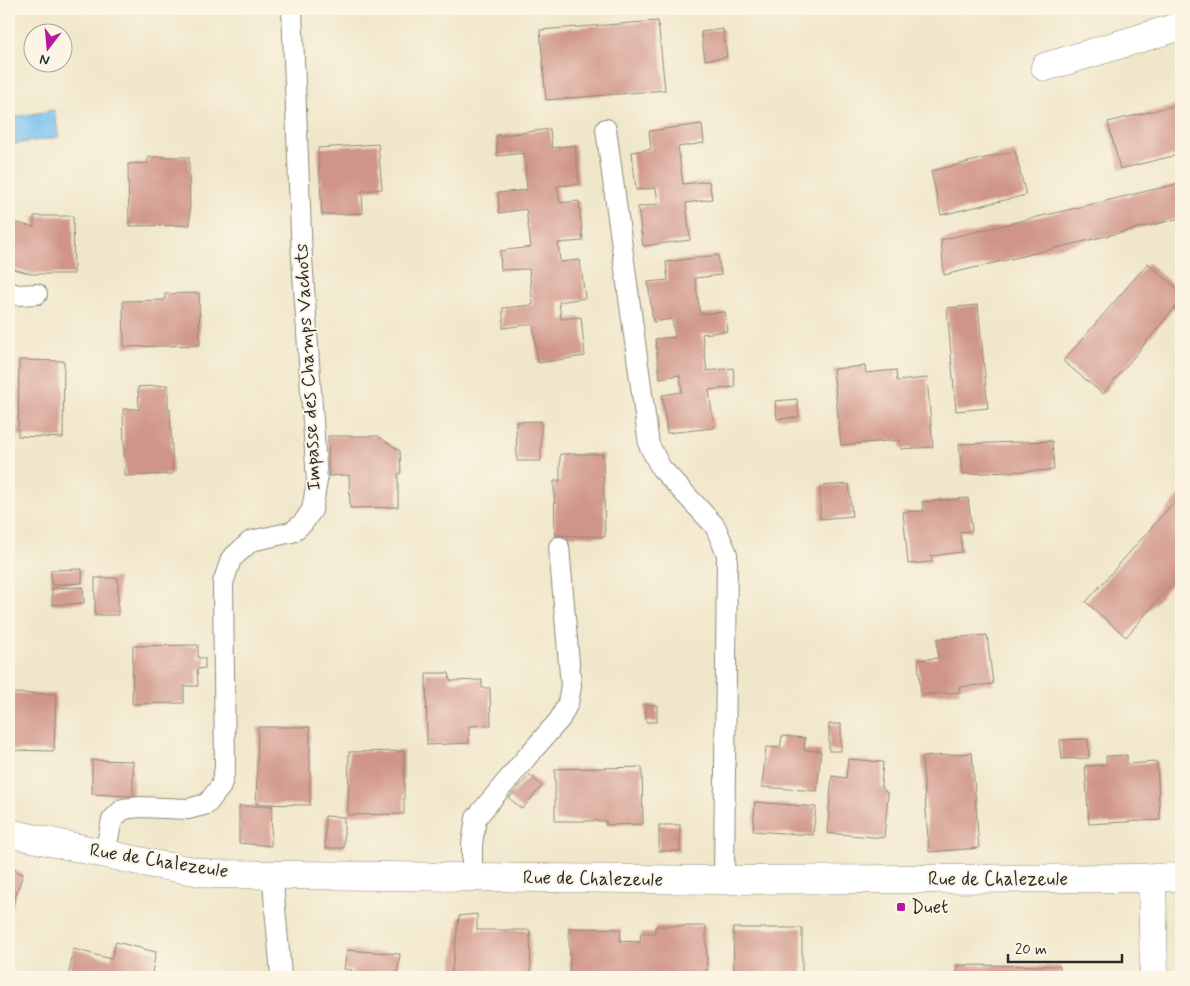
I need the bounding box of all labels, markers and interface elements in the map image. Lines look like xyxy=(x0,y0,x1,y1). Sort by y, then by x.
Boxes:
north arrow xyxy=(22,22,72,72)
text: N xyxy=(38,50,52,69)
street label: Impasse des Champs Vachots xyxy=(289,243,327,491)
street label: Rue de Chalezeule xyxy=(88,838,230,884)
street label: Rue de Chalezeule xyxy=(523,865,663,893)
street label: Rue de Chalezeule xyxy=(928,867,1068,892)
place label: Duet xyxy=(911,895,948,920)
marker: Duet xyxy=(895,901,907,913)
scale bar xyxy=(1008,931,1121,963)
text: 20 m xyxy=(1015,940,1047,960)

